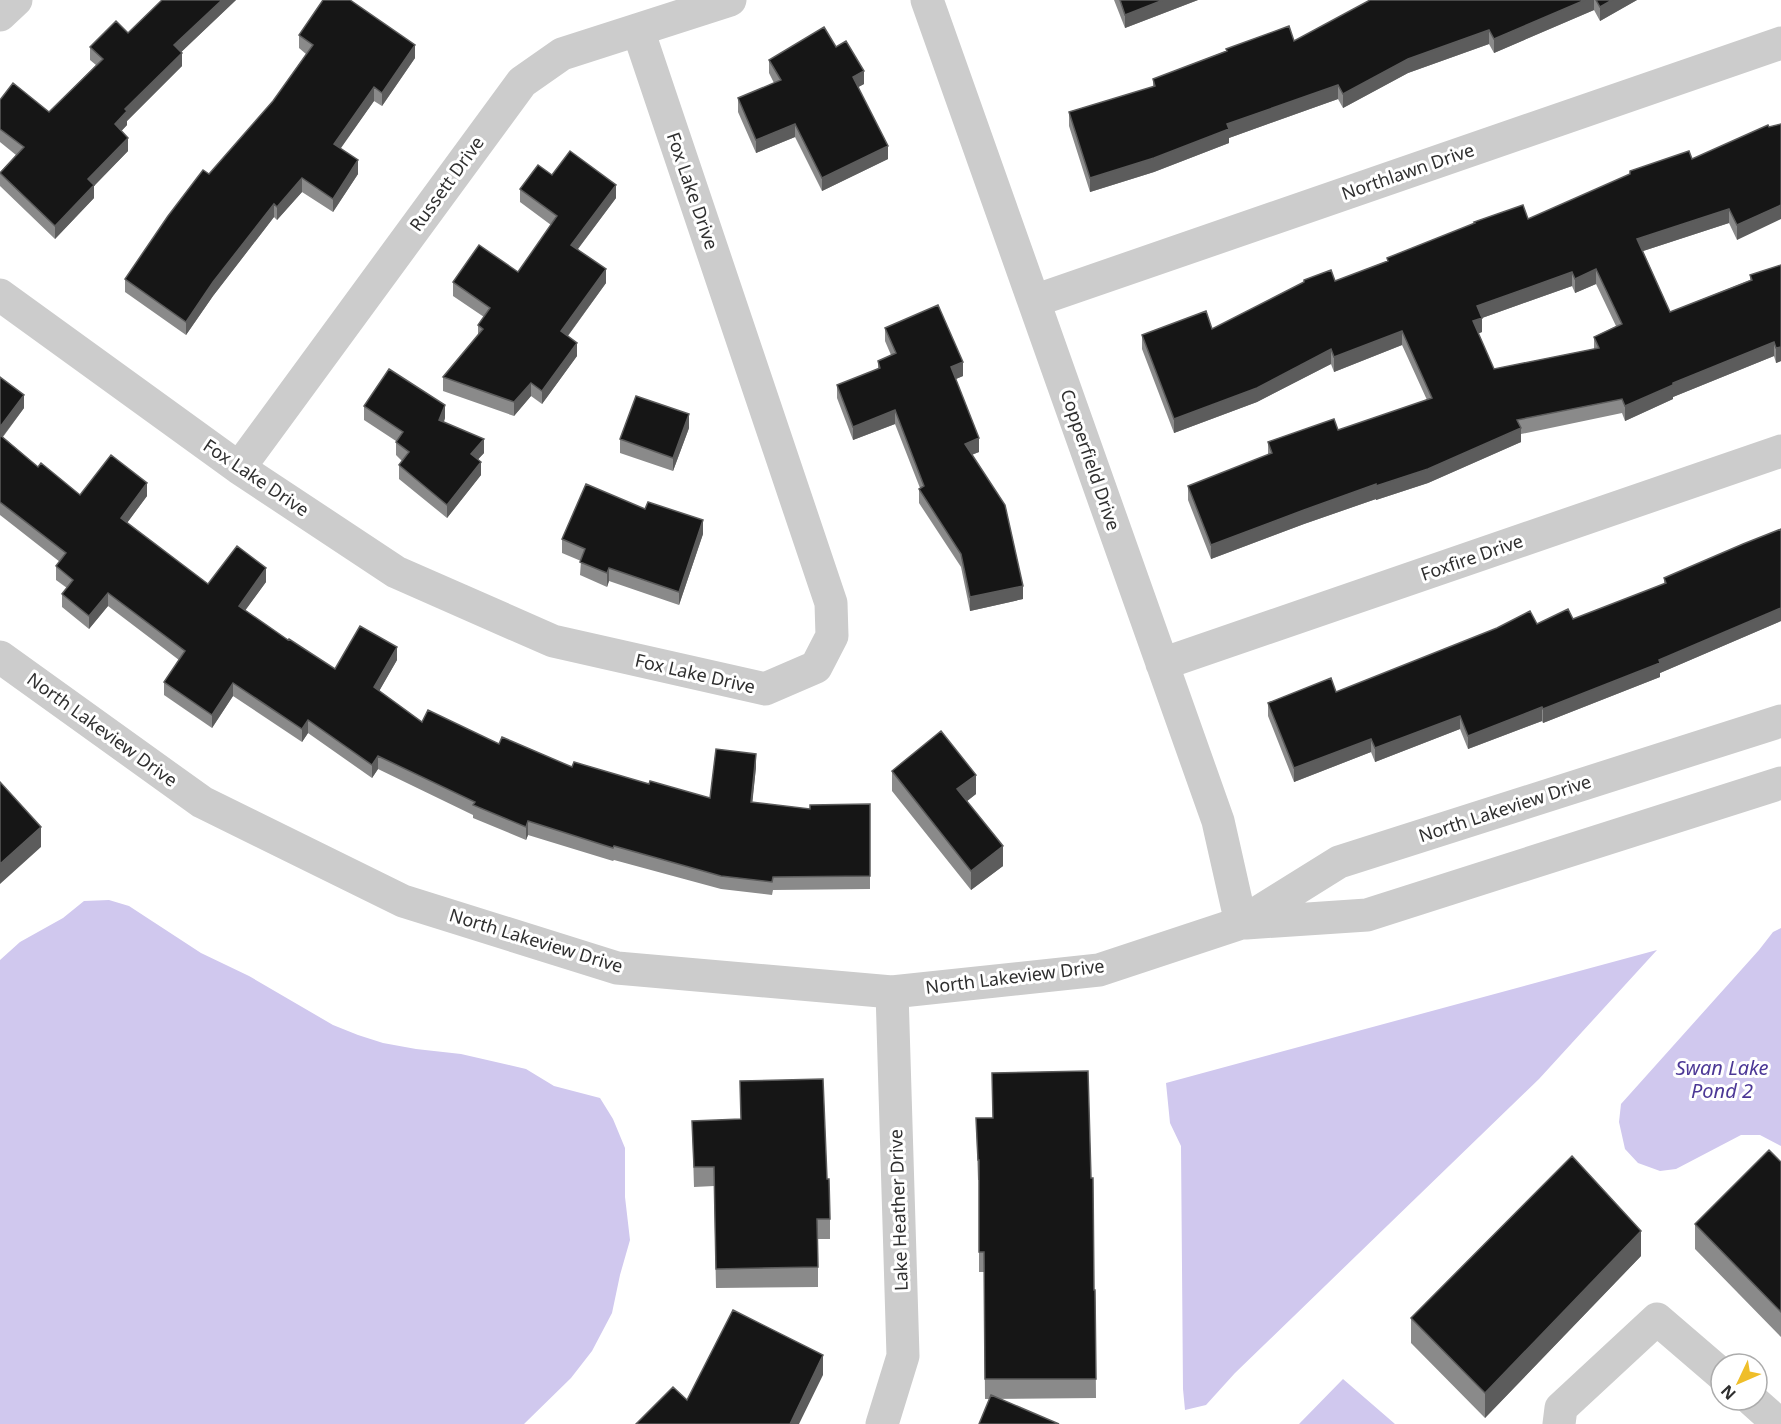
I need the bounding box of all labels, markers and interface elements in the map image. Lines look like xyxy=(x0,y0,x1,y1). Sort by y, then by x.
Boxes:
street label: Fox Lake Drive xyxy=(662,129,724,253)
street label: Russett Drive xyxy=(404,131,489,236)
street label: Northlawn Drive xyxy=(1338,137,1477,205)
street label: Copperfield Drive xyxy=(1056,386,1126,533)
street label: Fox Lake Drive xyxy=(199,433,314,521)
street label: Foxfire Drive xyxy=(1417,528,1526,586)
street label: Fox Lake Drive xyxy=(633,648,758,699)
street label: North Lakeview Drive xyxy=(23,667,183,792)
street label: North Lakeview Drive xyxy=(1415,769,1594,847)
street label: North Lakeview Drive xyxy=(447,902,626,978)
street label: North Lakeview Drive xyxy=(924,953,1106,999)
water label: Swan Lake Pond 2 xyxy=(1675,1054,1769,1104)
street label: Lake Heather Drive xyxy=(883,1129,913,1291)
north arrow xyxy=(1709,1352,1769,1412)
text: N xyxy=(1716,1380,1741,1405)

